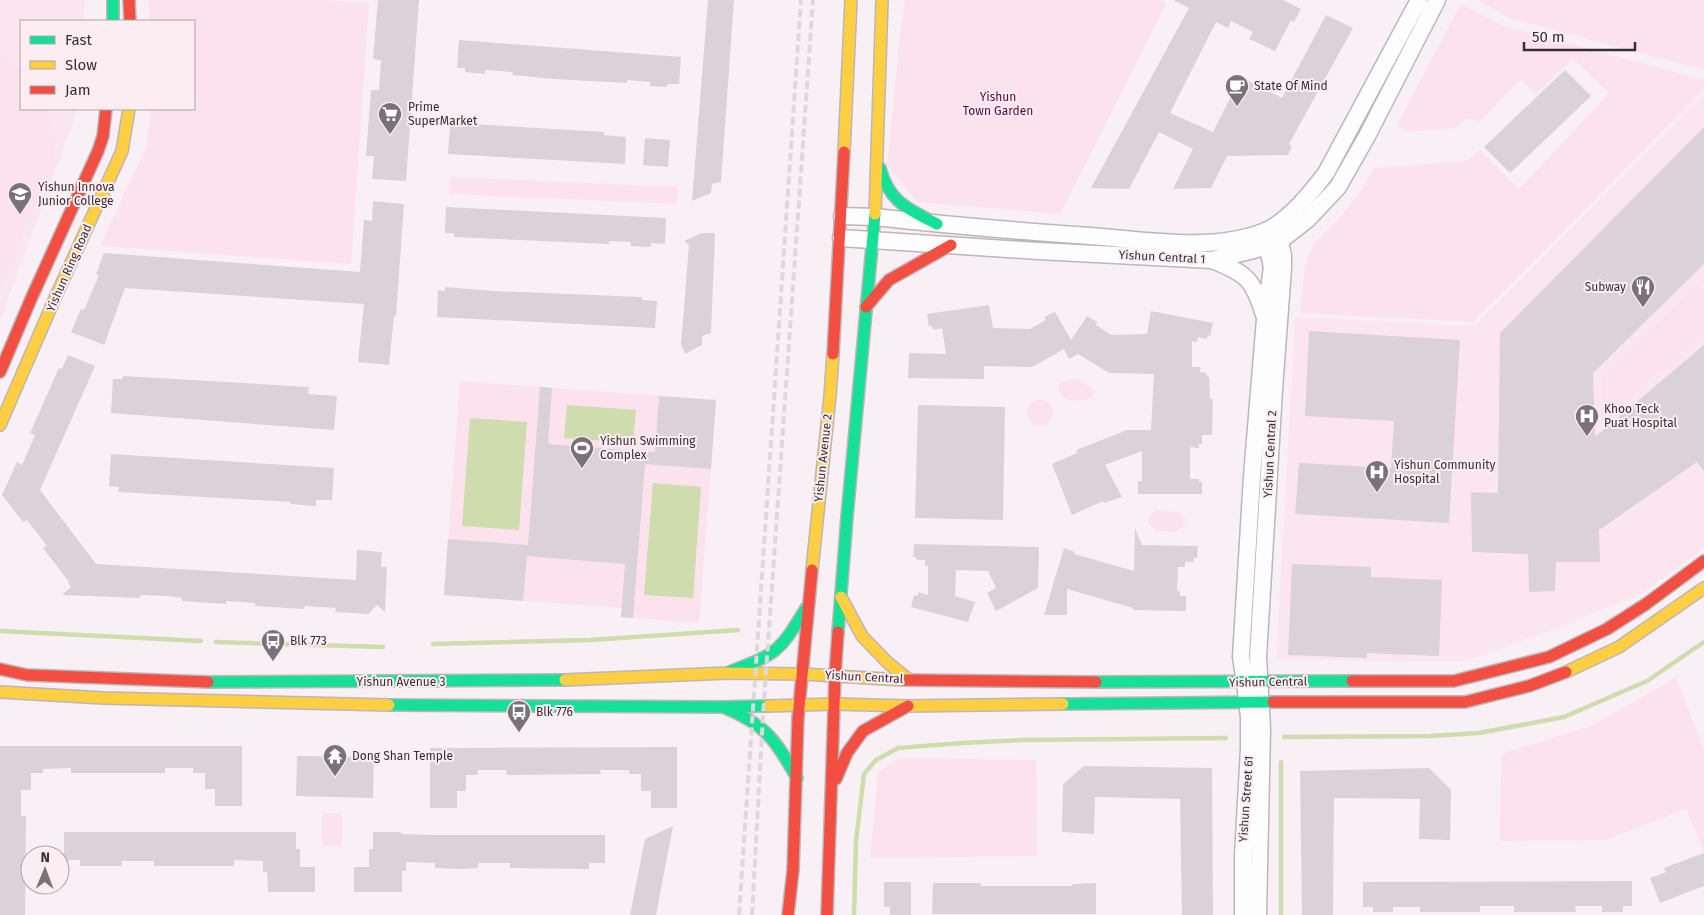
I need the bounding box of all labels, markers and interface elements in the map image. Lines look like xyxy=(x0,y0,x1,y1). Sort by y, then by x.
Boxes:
legend xyxy=(20,20,195,110)
scale bar xyxy=(1524,20,1635,52)
text: 50 m xyxy=(1532,28,1565,46)
text: Fast xyxy=(65,31,92,49)
text: Slow xyxy=(65,56,97,74)
cafe icon: State Of Mind xyxy=(1224,73,1250,107)
place label: State Of Mind xyxy=(1254,79,1328,93)
text: Jam xyxy=(65,81,91,99)
park label: Yishun Town Garden xyxy=(963,90,1033,118)
place label: Prime SuperMarket xyxy=(408,100,478,128)
supermarket icon: Prime SuperMarket xyxy=(377,101,403,135)
place label: Yishun Innova Junior College xyxy=(38,180,115,208)
school or university icon: Yishun Innova Junior College xyxy=(7,181,33,215)
street label: Yishun Ring Road xyxy=(43,222,95,314)
street label: Yishun Central 1 xyxy=(1118,248,1206,266)
restaurant icon: Subway xyxy=(1630,274,1656,308)
place label: Subway xyxy=(1585,280,1626,294)
place label: Khoo Teck Puat Hospital xyxy=(1604,402,1678,430)
hospital icon: Khoo Teck Puat Hospital xyxy=(1574,403,1600,437)
street label: Yishun Central 2 xyxy=(1261,410,1279,498)
street label: Yishun Avenue 2 xyxy=(811,413,835,503)
place label: Yishun Swimming Complex xyxy=(600,434,696,462)
sports icon: Yishun Swimming Complex xyxy=(569,435,595,469)
place label: Yishun Community Hospital xyxy=(1394,458,1496,486)
hospital icon: Yishun Community Hospital xyxy=(1364,459,1390,493)
bus stop icon: Blk 773 xyxy=(260,628,286,662)
place label: Blk 773 xyxy=(290,634,327,648)
street label: Yishun Central xyxy=(825,668,904,686)
street label: Yishun Central xyxy=(1229,674,1308,690)
street label: Yishun Avenue 3 xyxy=(357,675,445,689)
bus stop icon: Blk 776 xyxy=(506,699,532,733)
place label: Blk 776 xyxy=(536,705,573,719)
temple icon: Dong Shan Temple xyxy=(322,743,348,777)
place label: Dong Shan Temple xyxy=(352,749,453,763)
street label: Yishun Street 61 xyxy=(1236,755,1256,843)
north arrow xyxy=(20,845,70,895)
text: N xyxy=(40,849,50,866)

